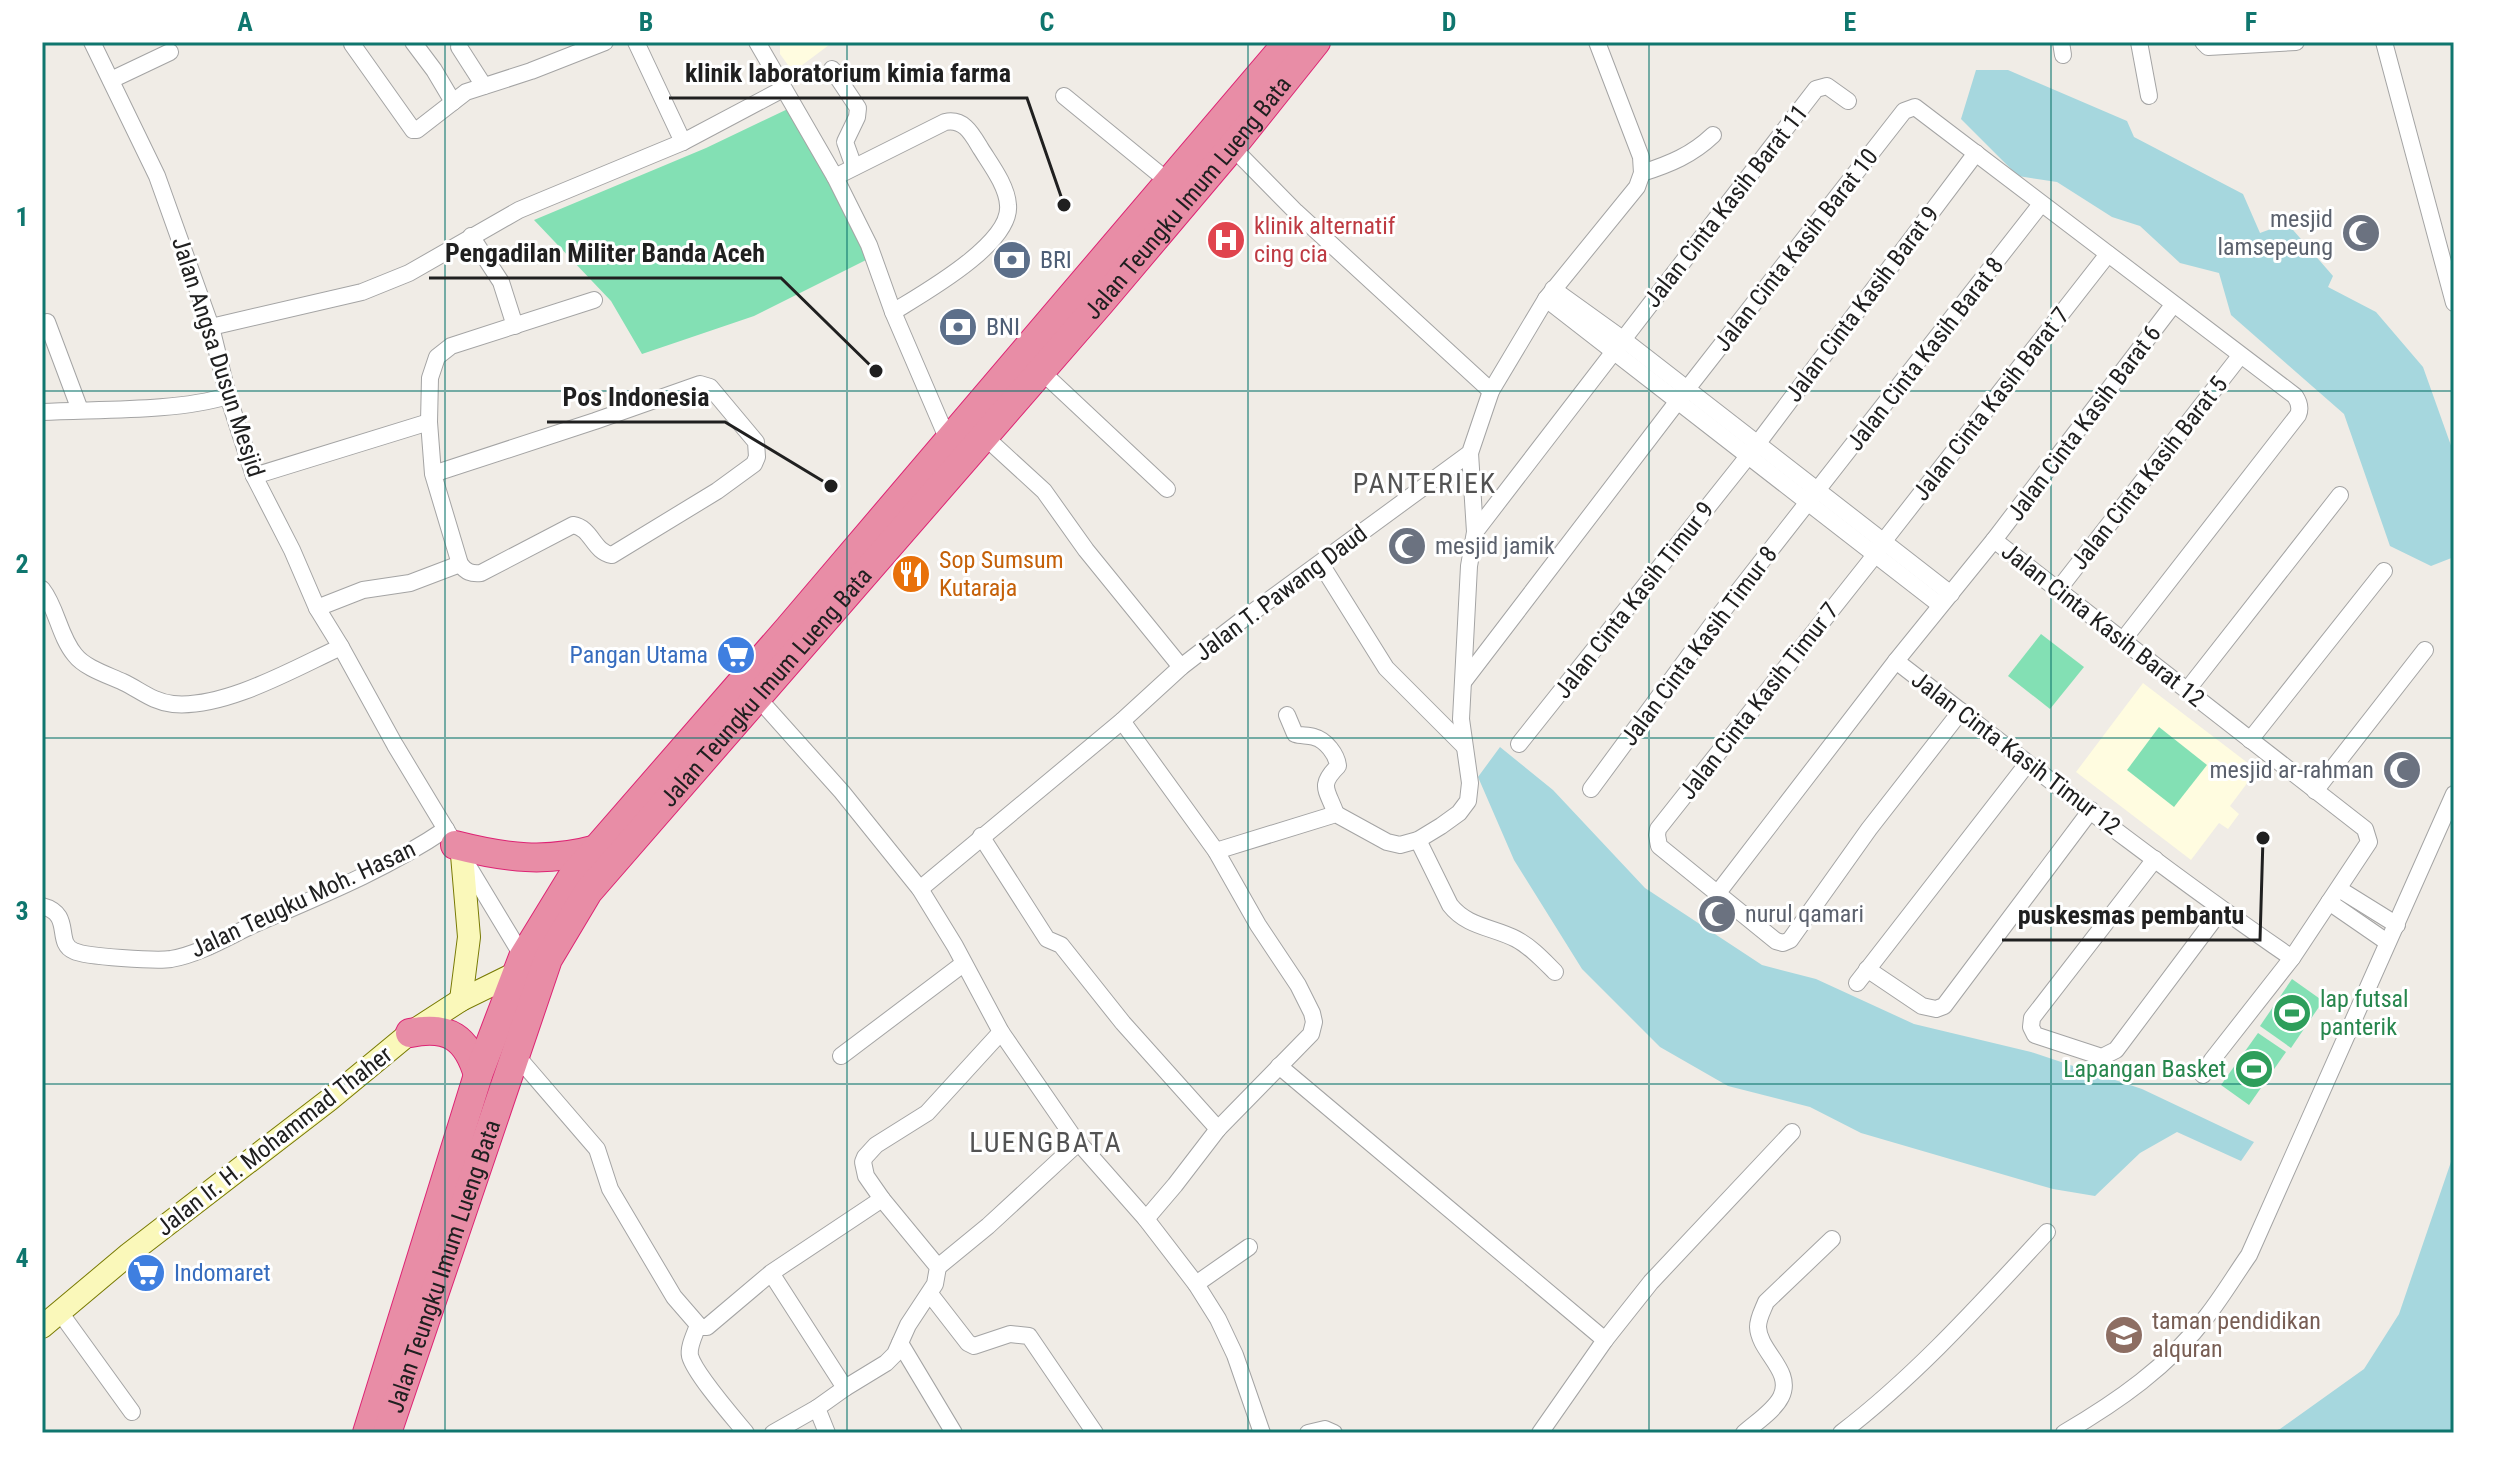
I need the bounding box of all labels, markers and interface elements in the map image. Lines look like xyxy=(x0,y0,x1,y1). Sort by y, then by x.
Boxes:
text: A xyxy=(237,7,253,37)
text: B xyxy=(639,7,653,37)
text: C xyxy=(1040,7,1055,37)
text: D xyxy=(1442,7,1456,37)
text: E xyxy=(1844,7,1857,37)
text: F xyxy=(2245,7,2257,37)
callout: klinik laboratorium kimia farma xyxy=(669,48,1027,98)
text: klinik laboratorium kimia farma xyxy=(685,58,1011,88)
street label: Jalan Teungku Imum Lueng Bata xyxy=(1078,71,1297,325)
street label: Jalan Cinta Kasih Barat 11 xyxy=(1638,99,1814,313)
street label: Jalan Cinta Kasih Barat 10 xyxy=(1708,143,1884,357)
street label: Jalan Cinta Kasih Barat 9 xyxy=(1779,201,1945,407)
text: 1 xyxy=(15,202,29,232)
place label: mesjid lamsepeung xyxy=(2218,205,2333,261)
place label: klinik alternatif cing cia xyxy=(1254,212,1396,268)
mosque icon: mesjid lamsepeung xyxy=(2340,212,2382,254)
hospital icon: klinik alternatif cing cia xyxy=(1205,219,1247,261)
callout: Pengadilan Militer Banda Aceh xyxy=(429,228,781,278)
street label: Jalan Angsa Dusun Mesjid xyxy=(166,234,270,480)
text: Pengadilan Militer Banda Aceh xyxy=(445,238,765,268)
bank icon: BRI xyxy=(991,239,1033,281)
place label: BRI xyxy=(1040,246,1072,274)
street label: Jalan Cinta Kasih Barat 8 xyxy=(1841,252,2009,456)
street label: Jalan Cinta Kasih Barat 7 xyxy=(1907,302,2075,506)
bank icon: BNI xyxy=(937,306,979,348)
place label: BNI xyxy=(986,313,1020,341)
street label: Jalan Cinta Kasih Barat 6 xyxy=(2001,320,2167,526)
street label: Jalan Cinta Kasih Barat 5 xyxy=(2065,371,2233,575)
callout: Pos Indonesia xyxy=(547,372,725,422)
text: Pos Indonesia xyxy=(563,382,709,412)
district label: PANTERIEK xyxy=(1353,467,1497,500)
street label: Jalan Cinta Kasih Timur 9 xyxy=(1548,496,1720,704)
street label: Jalan T. Pawang Daud xyxy=(1190,519,1372,667)
mosque icon: mesjid jamik xyxy=(1386,525,1428,567)
place label: mesjid jamik xyxy=(1435,532,1555,560)
street label: Jalan Cinta Kasih Barat 12 xyxy=(1996,537,2210,713)
street label: Jalan Cinta Kasih Timur 8 xyxy=(1615,541,1783,751)
place label: Sop Sumsum Kutaraja xyxy=(939,546,1064,602)
text: 2 xyxy=(15,549,29,579)
restaurant icon: Sop Sumsum Kutaraja xyxy=(890,553,932,595)
street label: Jalan Teungku Imum Lueng Bata xyxy=(655,562,878,812)
street label: Jalan Cinta Kasih Timur 7 xyxy=(1673,597,1845,805)
supermarket icon: Pangan Utama xyxy=(715,634,757,676)
place label: Pangan Utama xyxy=(570,641,708,669)
street label: Jalan Cinta Kasih Timur 12 xyxy=(1906,665,2126,841)
mosque icon: mesjid ar-rahman xyxy=(2381,749,2423,791)
place label: mesjid ar-rahman xyxy=(2210,756,2374,784)
street label: Jalan Teugku Moh. Hasan xyxy=(186,835,420,963)
callout: puskesmas pembantu xyxy=(2002,890,2260,940)
mosque icon: nurul qamari xyxy=(1696,893,1738,935)
text: 3 xyxy=(15,896,29,926)
place label: nurul qamari xyxy=(1745,900,1864,928)
text: puskesmas pembantu xyxy=(2018,900,2244,930)
place label: lap futsal panterik xyxy=(2320,985,2409,1041)
sports icon: lap futsal panterik xyxy=(2271,992,2313,1034)
street label: Jalan Ir. H. Mohammad Thaher xyxy=(151,1040,397,1242)
sports icon: Lapangan Basket xyxy=(2233,1048,2275,1090)
place label: Lapangan Basket xyxy=(2063,1055,2226,1083)
street label: Jalan Teungku Imum Lueng Bata xyxy=(381,1116,506,1417)
district label: LUENGBATA xyxy=(969,1126,1123,1159)
text: 4 xyxy=(15,1243,29,1273)
supermarket icon: Indomaret xyxy=(125,1252,167,1294)
place label: Indomaret xyxy=(174,1259,271,1287)
place label: taman pendidikan alquran xyxy=(2152,1307,2321,1363)
school or university icon: taman pendidikan alquran xyxy=(2103,1314,2145,1356)

